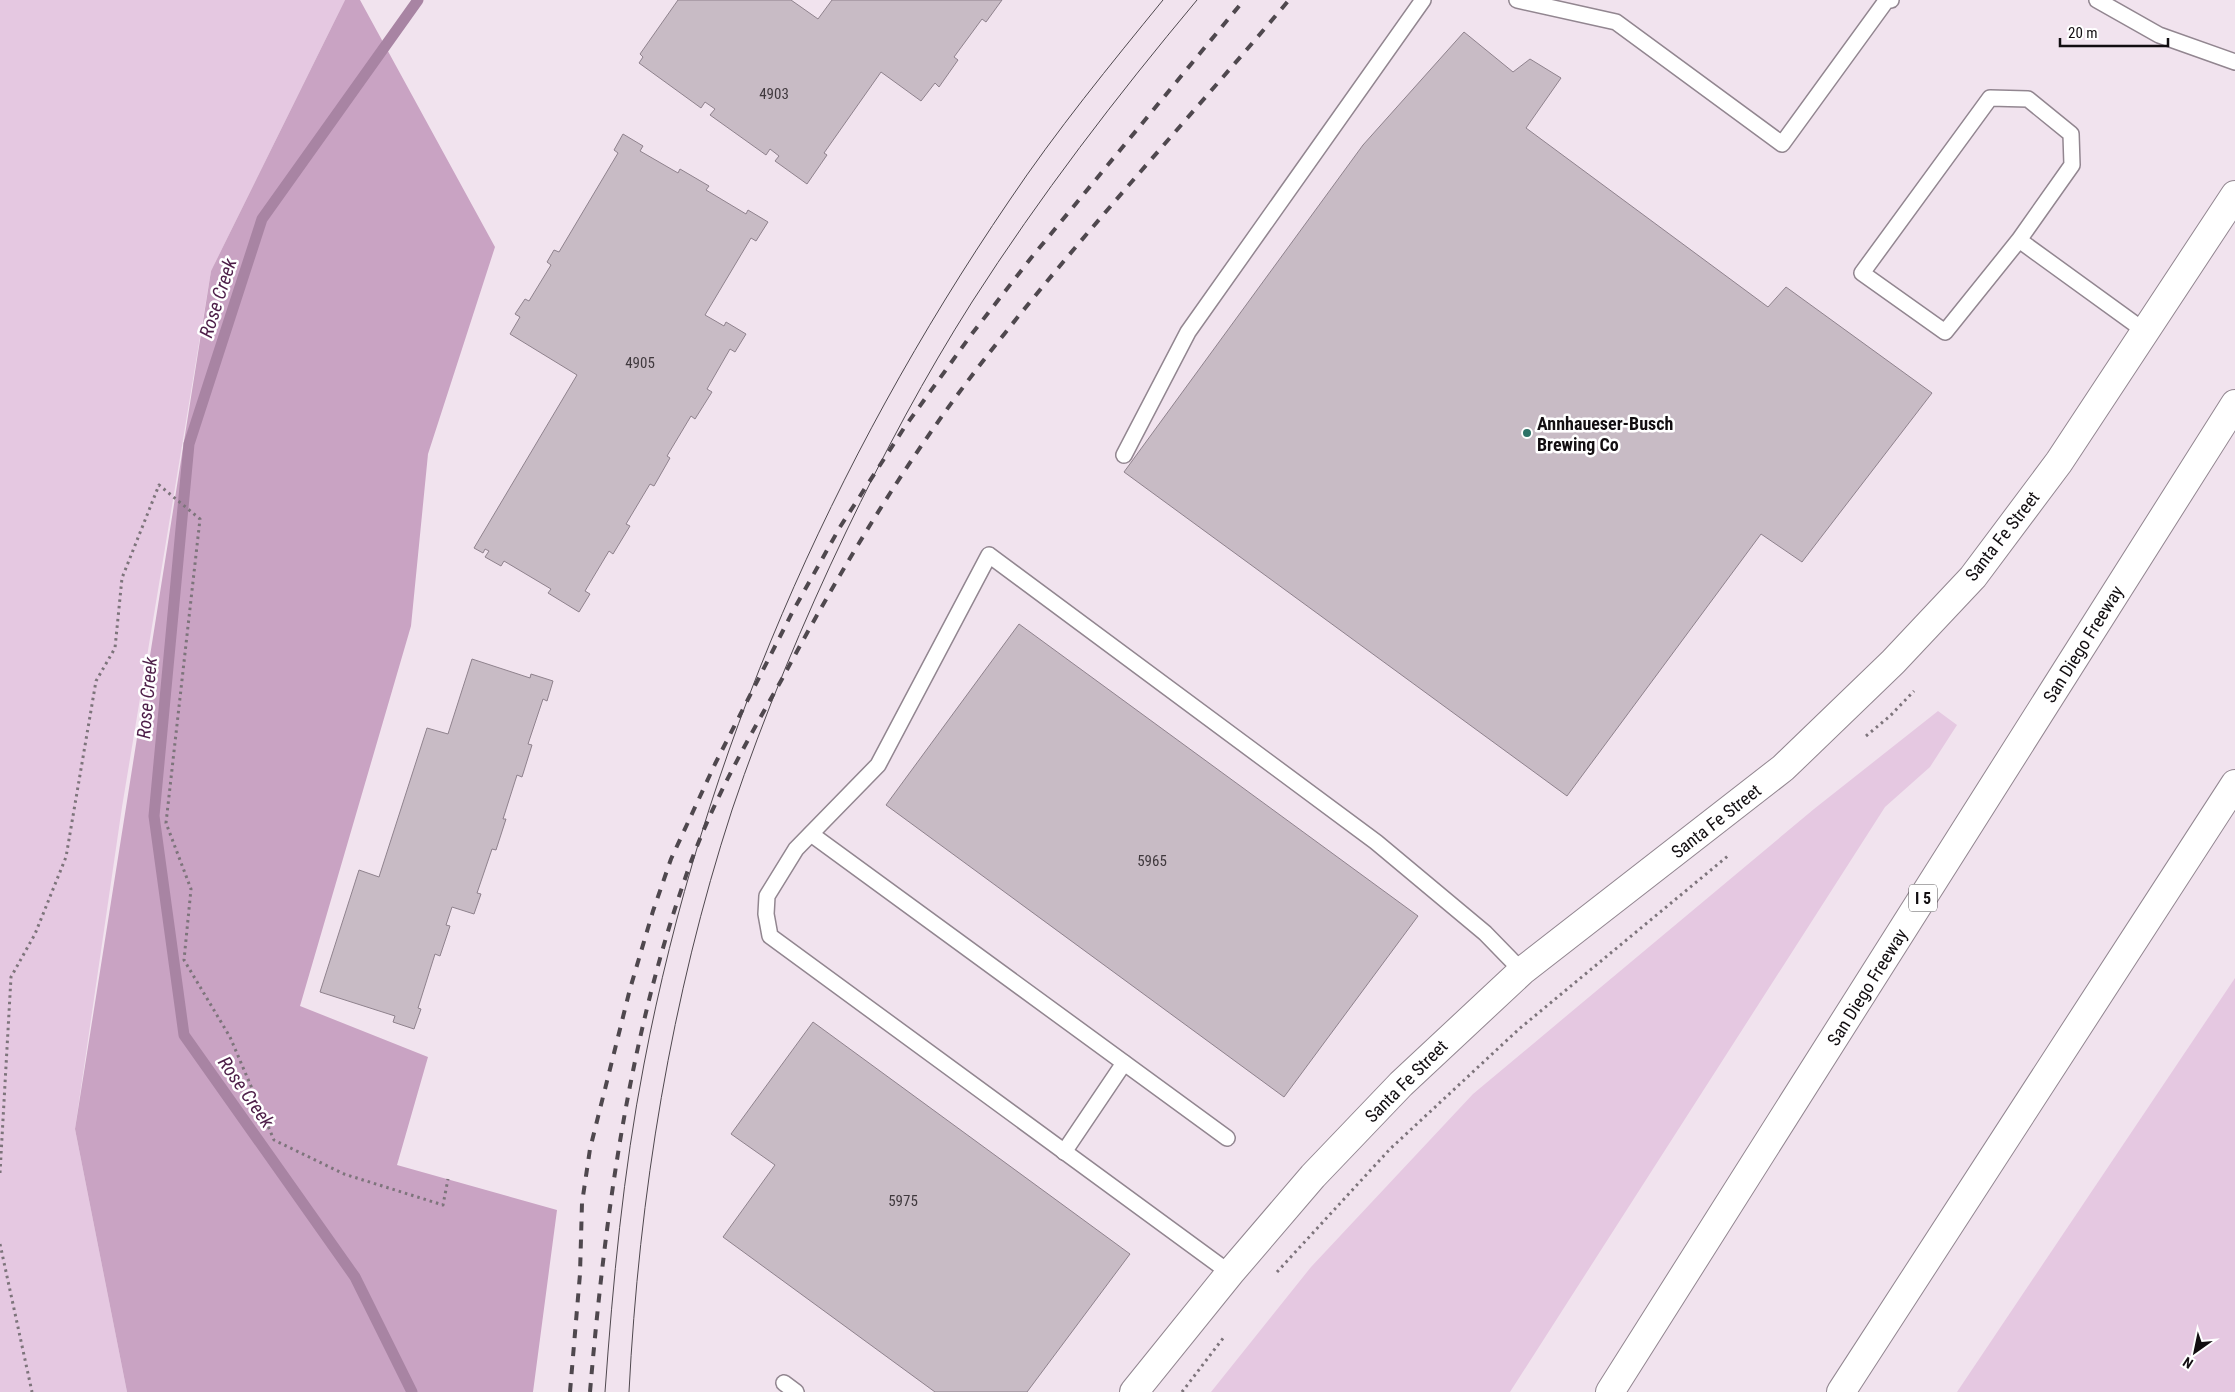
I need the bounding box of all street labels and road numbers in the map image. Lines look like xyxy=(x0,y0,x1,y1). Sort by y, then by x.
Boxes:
street label: Santa Fe Street xyxy=(1960,487,2044,585)
street label: San Diego Freeway xyxy=(2039,581,2128,706)
street label: Santa Fe Street xyxy=(1667,779,1765,863)
road number: I 5 xyxy=(1909,884,1937,911)
street label: San Diego Freeway xyxy=(1823,924,1912,1049)
street label: Santa Fe Street xyxy=(1360,1035,1452,1127)

